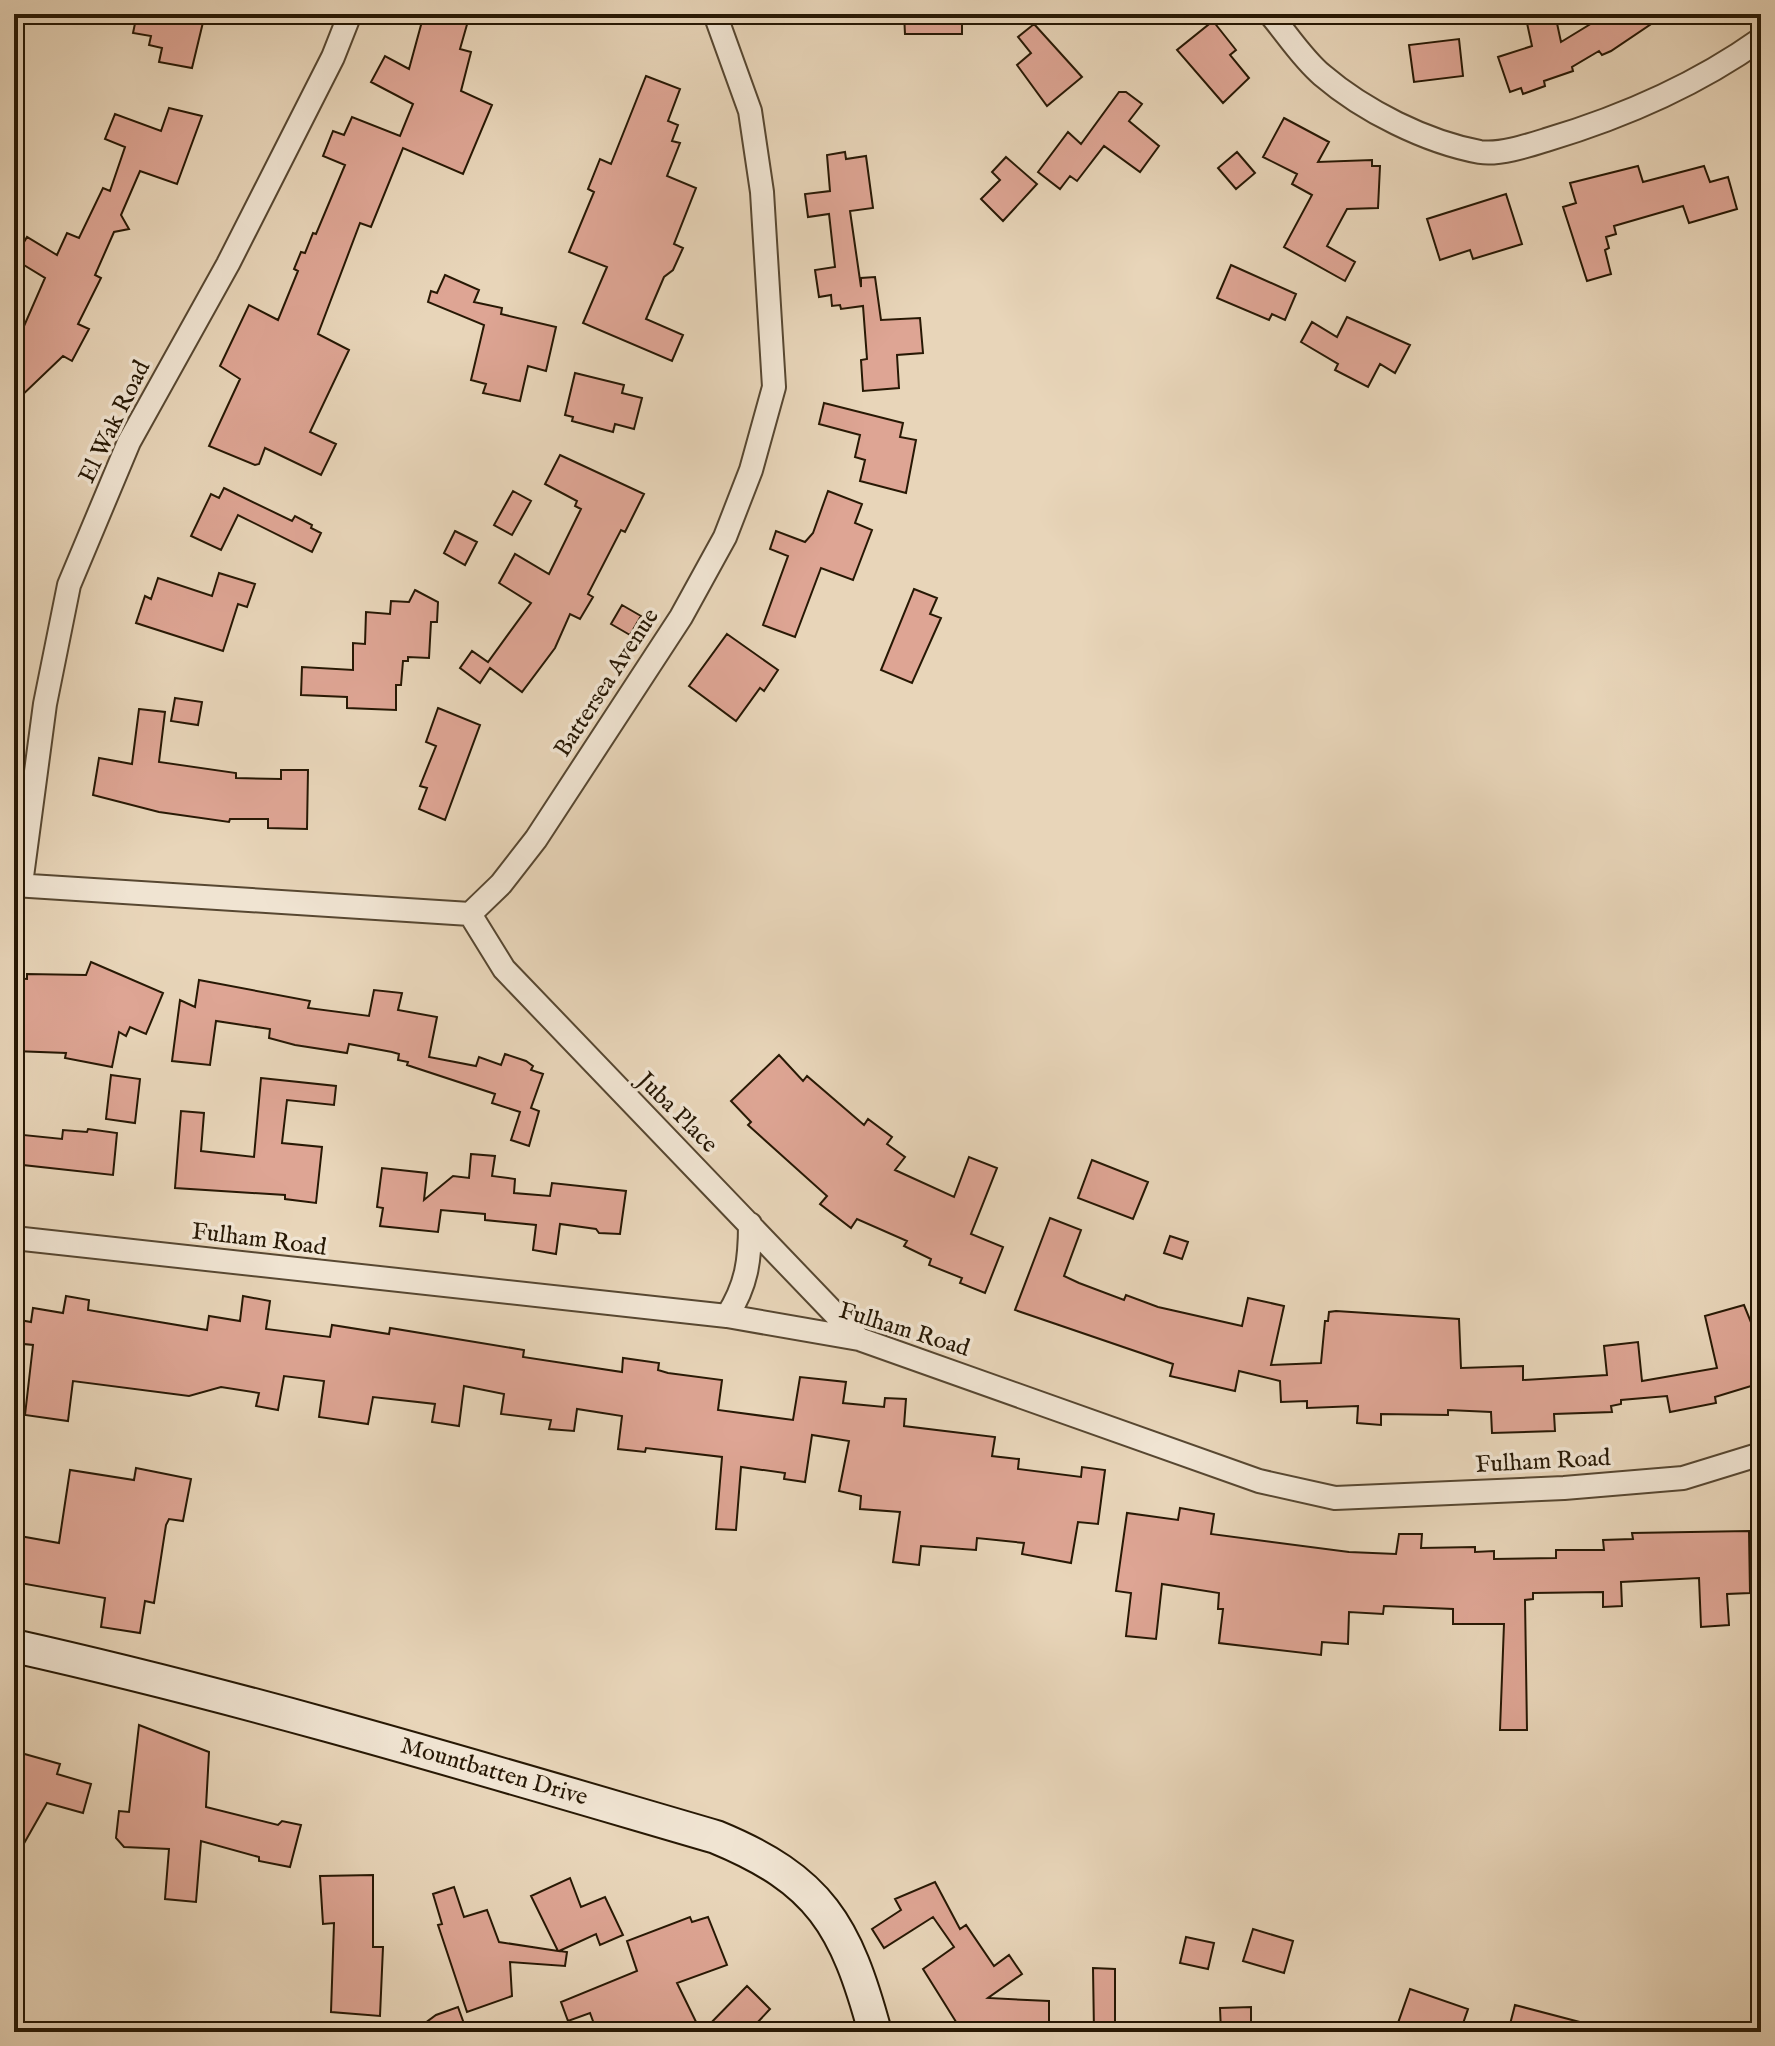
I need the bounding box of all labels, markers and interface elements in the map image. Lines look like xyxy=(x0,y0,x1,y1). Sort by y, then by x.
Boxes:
street label: El Wak Road xyxy=(72,355,158,488)
street label: Battersea Avenue xyxy=(547,603,667,763)
street label: Juba Place xyxy=(628,1064,724,1160)
street label: Fulham Road xyxy=(190,1216,328,1264)
street label: Fulham Road xyxy=(835,1295,973,1365)
street label: Fulham Road xyxy=(1475,1443,1612,1481)
street label: Mountbatten Drive xyxy=(397,1730,591,1814)

